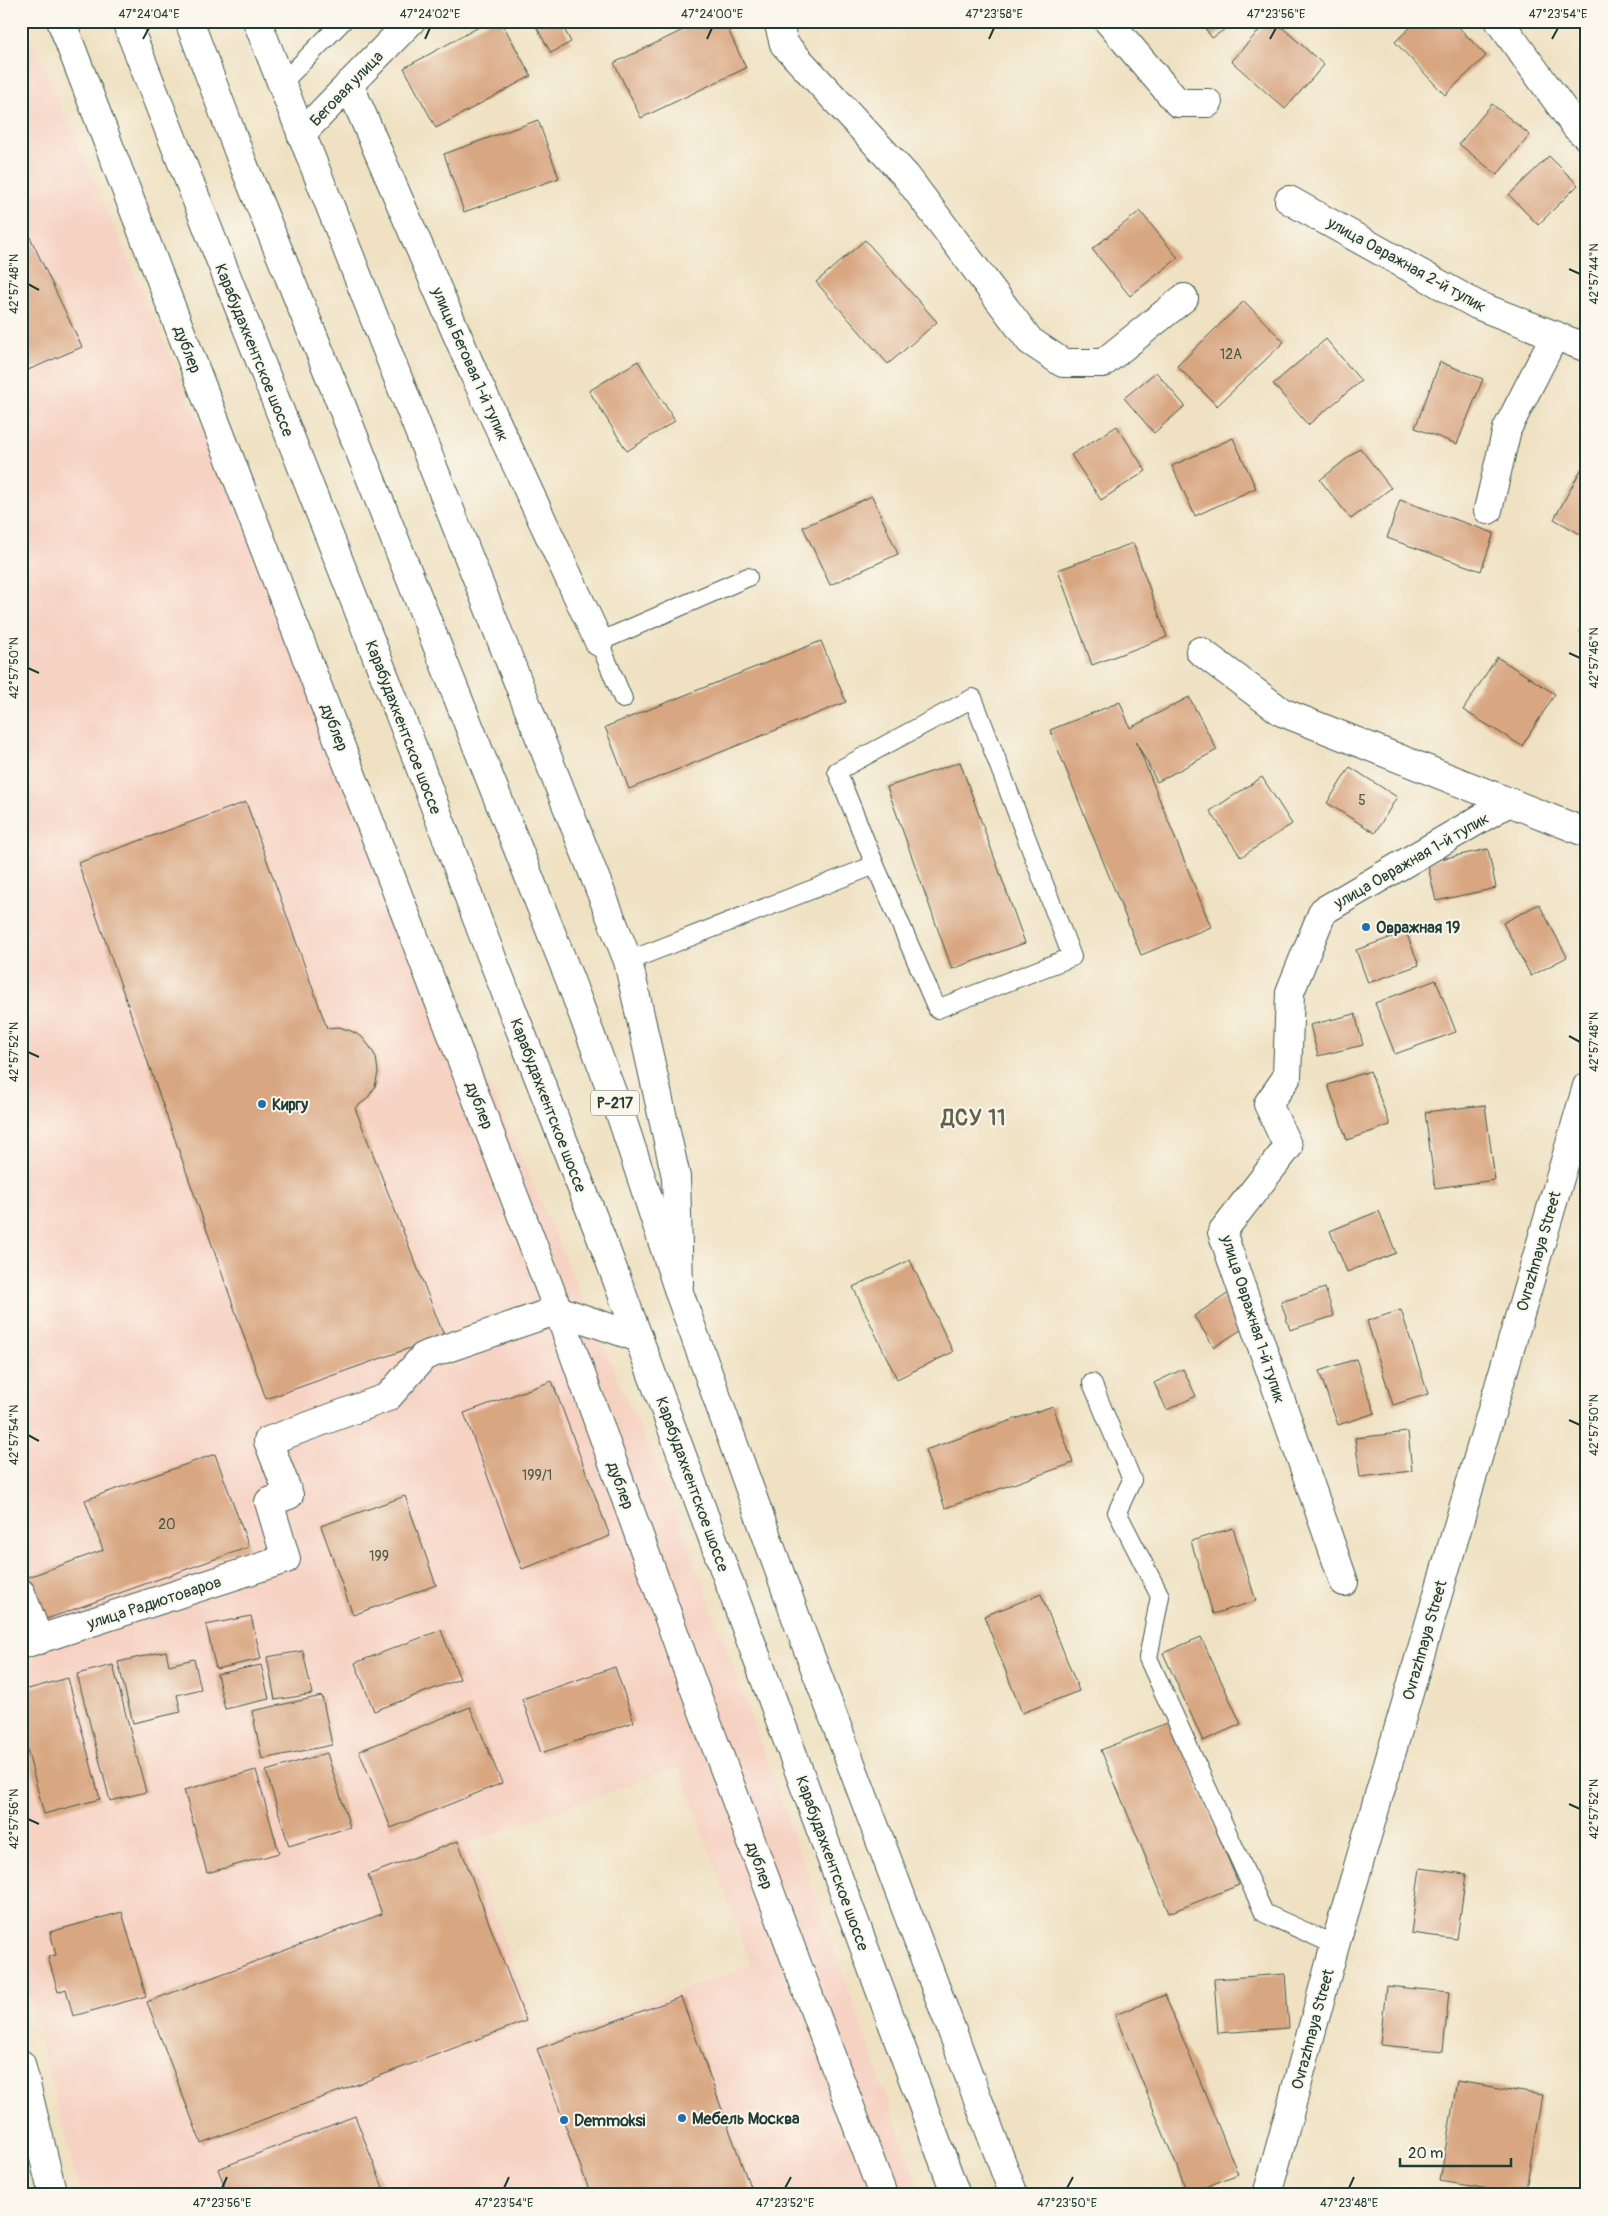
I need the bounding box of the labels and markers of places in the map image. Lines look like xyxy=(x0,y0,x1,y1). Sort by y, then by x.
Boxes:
place label: Овражная 19 xyxy=(1376,918,1460,938)
marker: Овражная 19 xyxy=(1360,921,1372,933)
place label: Киргу xyxy=(272,1095,308,1115)
marker: Киргу xyxy=(256,1098,268,1110)
place label: Мебель Москва xyxy=(692,2109,800,2129)
place label: Demmoksi xyxy=(574,2111,646,2131)
marker: Мебель Москва xyxy=(676,2112,688,2124)
marker: Demmoksi xyxy=(558,2114,570,2126)

